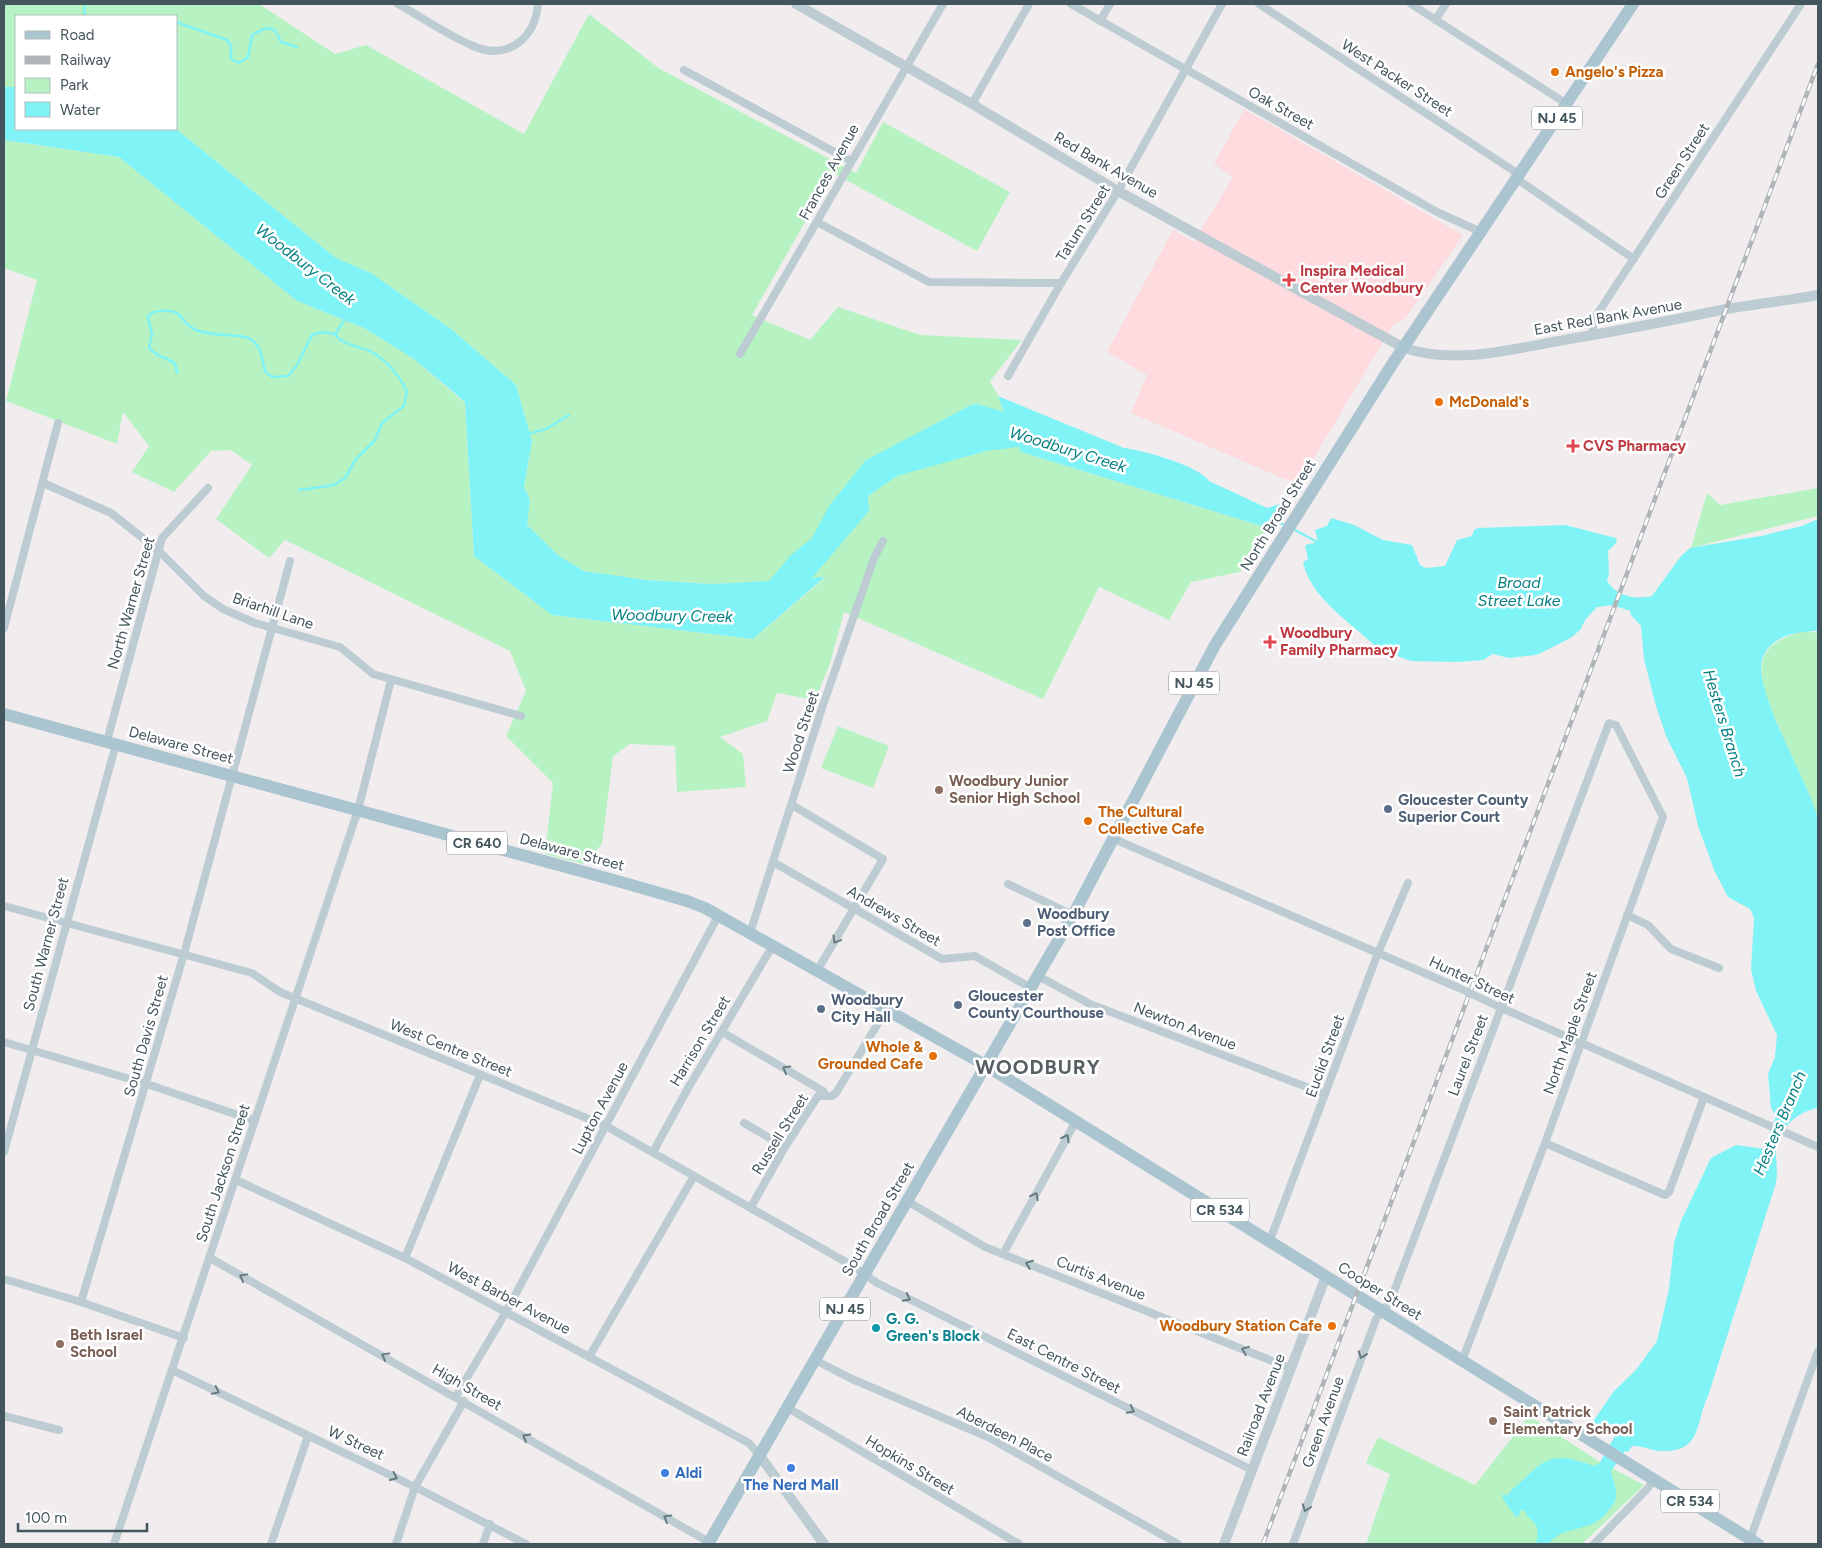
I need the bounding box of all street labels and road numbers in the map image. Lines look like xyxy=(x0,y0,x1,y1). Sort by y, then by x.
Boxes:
street label: West Packer Street xyxy=(1338,35,1456,121)
street label: Oak Street xyxy=(1245,83,1317,134)
road number: NJ 45 xyxy=(1532,106,1582,130)
street label: Green Street xyxy=(1651,119,1713,202)
street label: Frances Avenue xyxy=(795,121,863,223)
street label: Red Bank Avenue xyxy=(1051,128,1161,202)
street label: Tatum Street xyxy=(1052,181,1114,265)
street label: East Red Bank Avenue xyxy=(1533,295,1683,339)
street label: North Broad Street xyxy=(1236,456,1320,574)
street label: North Warner Street xyxy=(103,534,159,671)
street label: Briarhill Lane xyxy=(230,589,316,633)
road number: NJ 45 xyxy=(1169,671,1219,694)
street label: Wood Street xyxy=(779,688,823,776)
street label: Delaware Street xyxy=(127,722,236,768)
street label: Delaware Street xyxy=(518,829,627,875)
road number: CR 640 xyxy=(447,831,507,854)
street label: South Warner Street xyxy=(19,875,73,1013)
street label: Andrews Street xyxy=(844,882,944,950)
street label: Hunter Street xyxy=(1426,952,1518,1008)
street label: North Maple Street xyxy=(1539,969,1601,1097)
street label: South Davis Street xyxy=(120,973,172,1099)
street label: Harrison Street xyxy=(666,992,734,1089)
street label: Newton Avenue xyxy=(1131,998,1239,1054)
street label: Laurel Street xyxy=(1444,1011,1492,1098)
street label: Euclid Street xyxy=(1302,1012,1348,1100)
street label: West Centre Street xyxy=(387,1015,515,1081)
street label: Lupton Avenue xyxy=(568,1059,632,1157)
street label: Russell Street xyxy=(748,1090,812,1178)
street label: South Jackson Street xyxy=(192,1101,254,1245)
street label: South Broad Street xyxy=(838,1158,918,1279)
road number: CR 534 xyxy=(1191,1198,1249,1222)
street label: Curtis Avenue xyxy=(1054,1252,1148,1304)
street label: West Barber Avenue xyxy=(444,1258,574,1338)
street label: Cooper Street xyxy=(1335,1258,1426,1324)
road number: NJ 45 xyxy=(820,1298,870,1320)
street label: East Centre Street xyxy=(1004,1325,1124,1398)
street label: Railroad Avenue xyxy=(1233,1351,1289,1459)
street label: High Street xyxy=(429,1360,505,1414)
street label: Green Avenue xyxy=(1298,1374,1348,1470)
street label: Aberdeen Place xyxy=(954,1402,1056,1466)
street label: W Street xyxy=(325,1422,387,1464)
street label: Hopkins Street xyxy=(862,1431,958,1499)
road number: CR 534 xyxy=(1661,1490,1719,1512)

